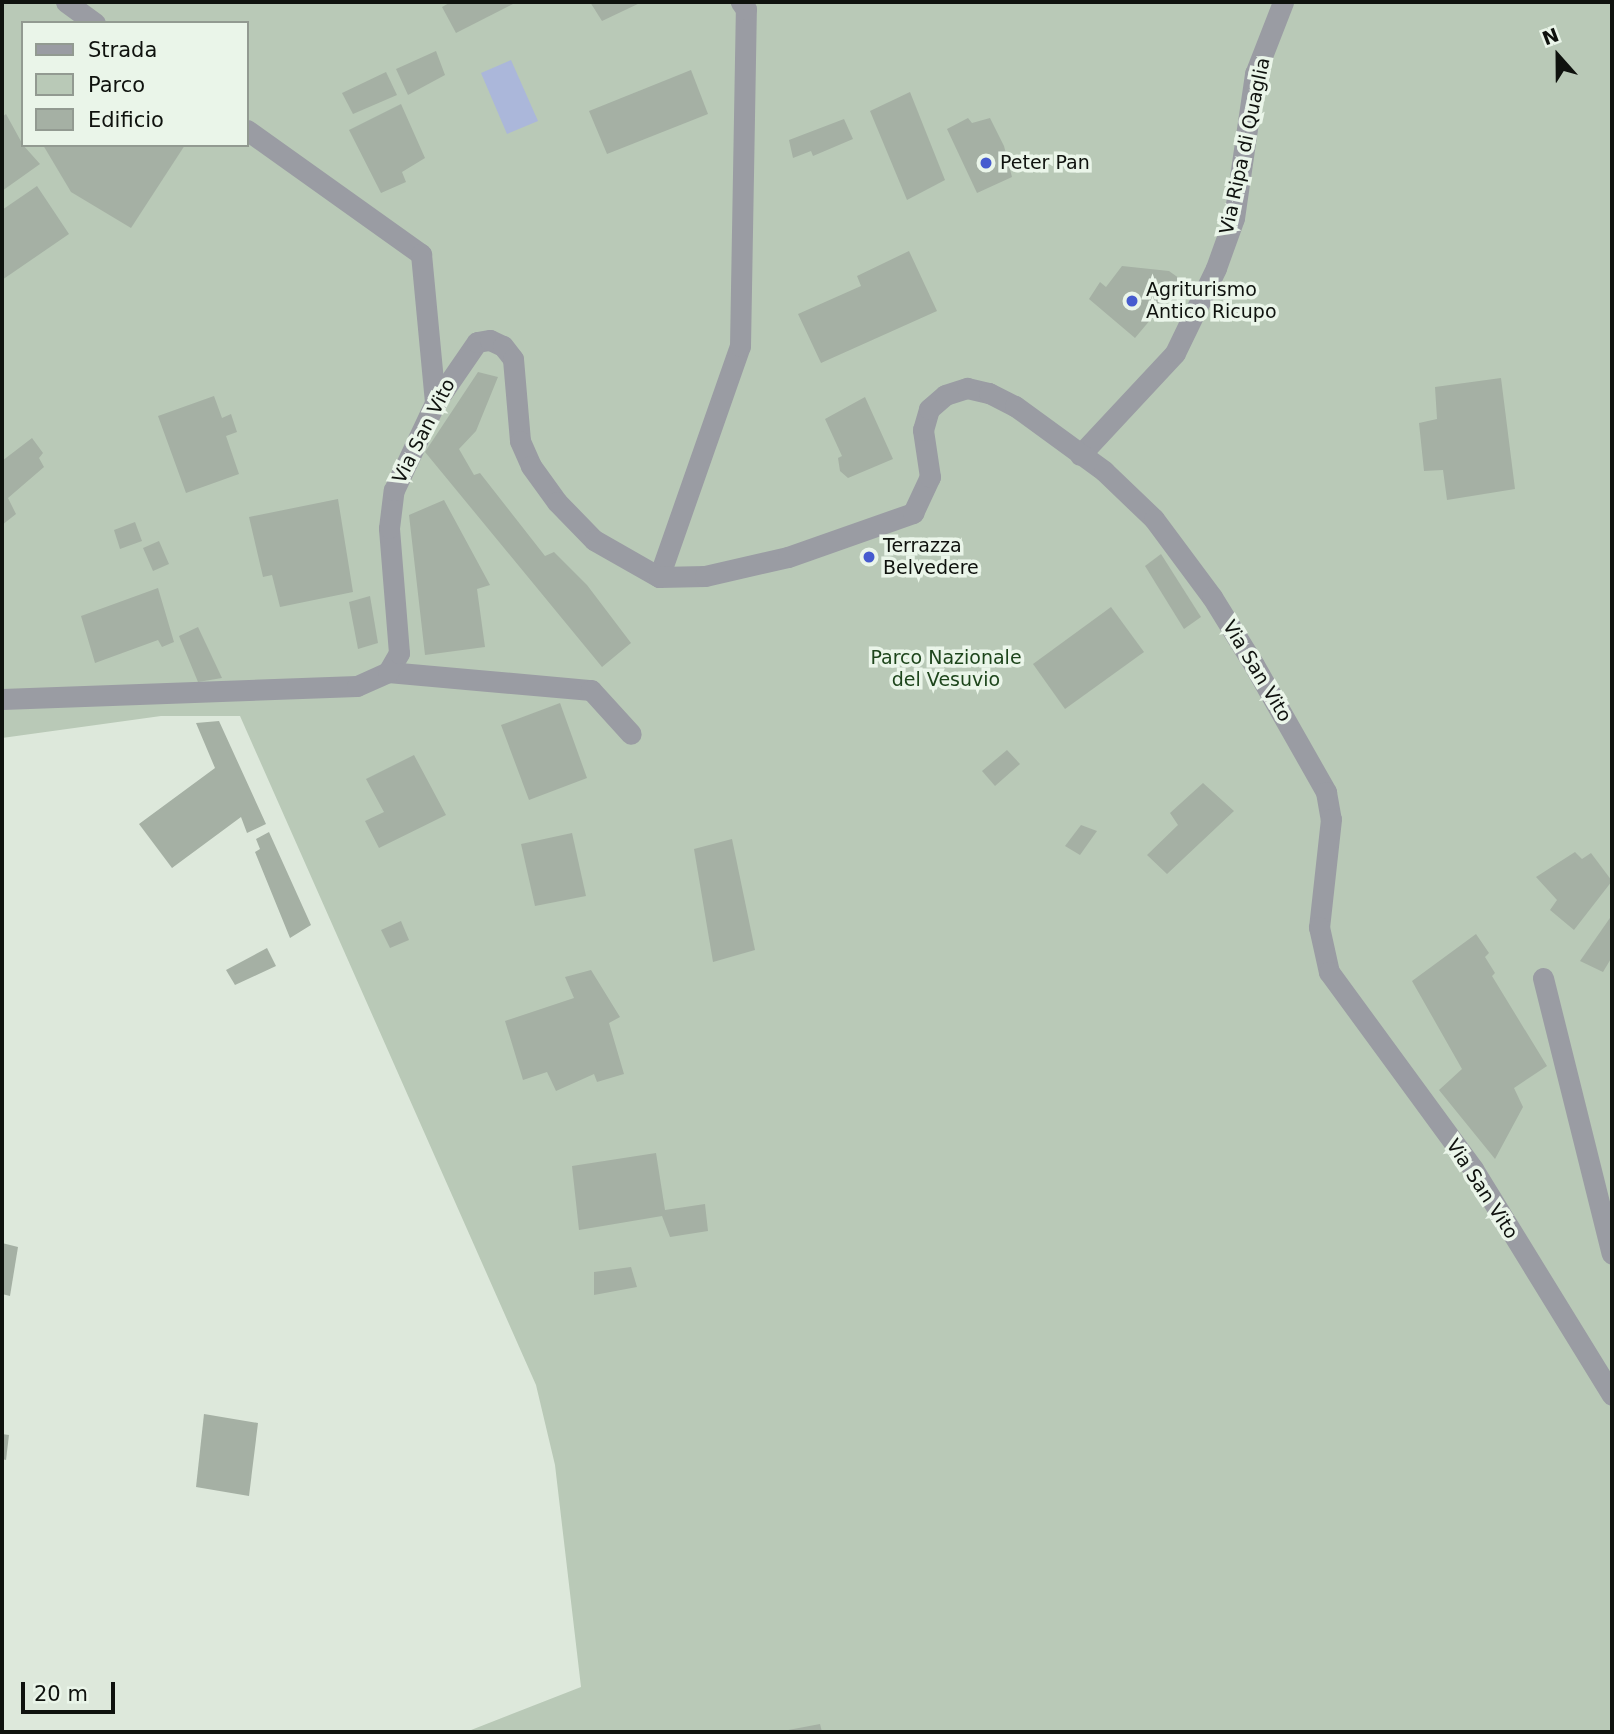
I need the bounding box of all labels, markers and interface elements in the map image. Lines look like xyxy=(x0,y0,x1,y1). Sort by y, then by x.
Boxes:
legend xyxy=(21,21,248,147)
north arrow xyxy=(1523,21,1593,91)
text: N xyxy=(1539,23,1562,50)
text: Strada xyxy=(88,38,157,62)
street label: Via Ripa di Quaglia xyxy=(1215,56,1275,236)
text: Parco xyxy=(88,73,145,97)
text: Edificio xyxy=(88,108,164,132)
place label: Peter Pan xyxy=(1000,152,1090,174)
marker: Peter Pan xyxy=(978,155,994,171)
place label: Agriturismo Antico Ricupo xyxy=(1146,279,1277,323)
marker: Agriturismo Antico Ricupo xyxy=(1124,293,1140,309)
street label: Via San Vito xyxy=(388,375,460,487)
place label: Terrazza Belvedere xyxy=(883,535,979,579)
marker: Terrazza Belvedere xyxy=(861,549,877,565)
street label: Via San Vito xyxy=(1218,616,1296,726)
park label: Parco Nazionale del Vesuvio xyxy=(870,647,1022,691)
street label: Via San Vito xyxy=(1441,1135,1523,1243)
scale bar xyxy=(24,1668,119,1712)
text: 20 m xyxy=(34,1682,88,1706)

